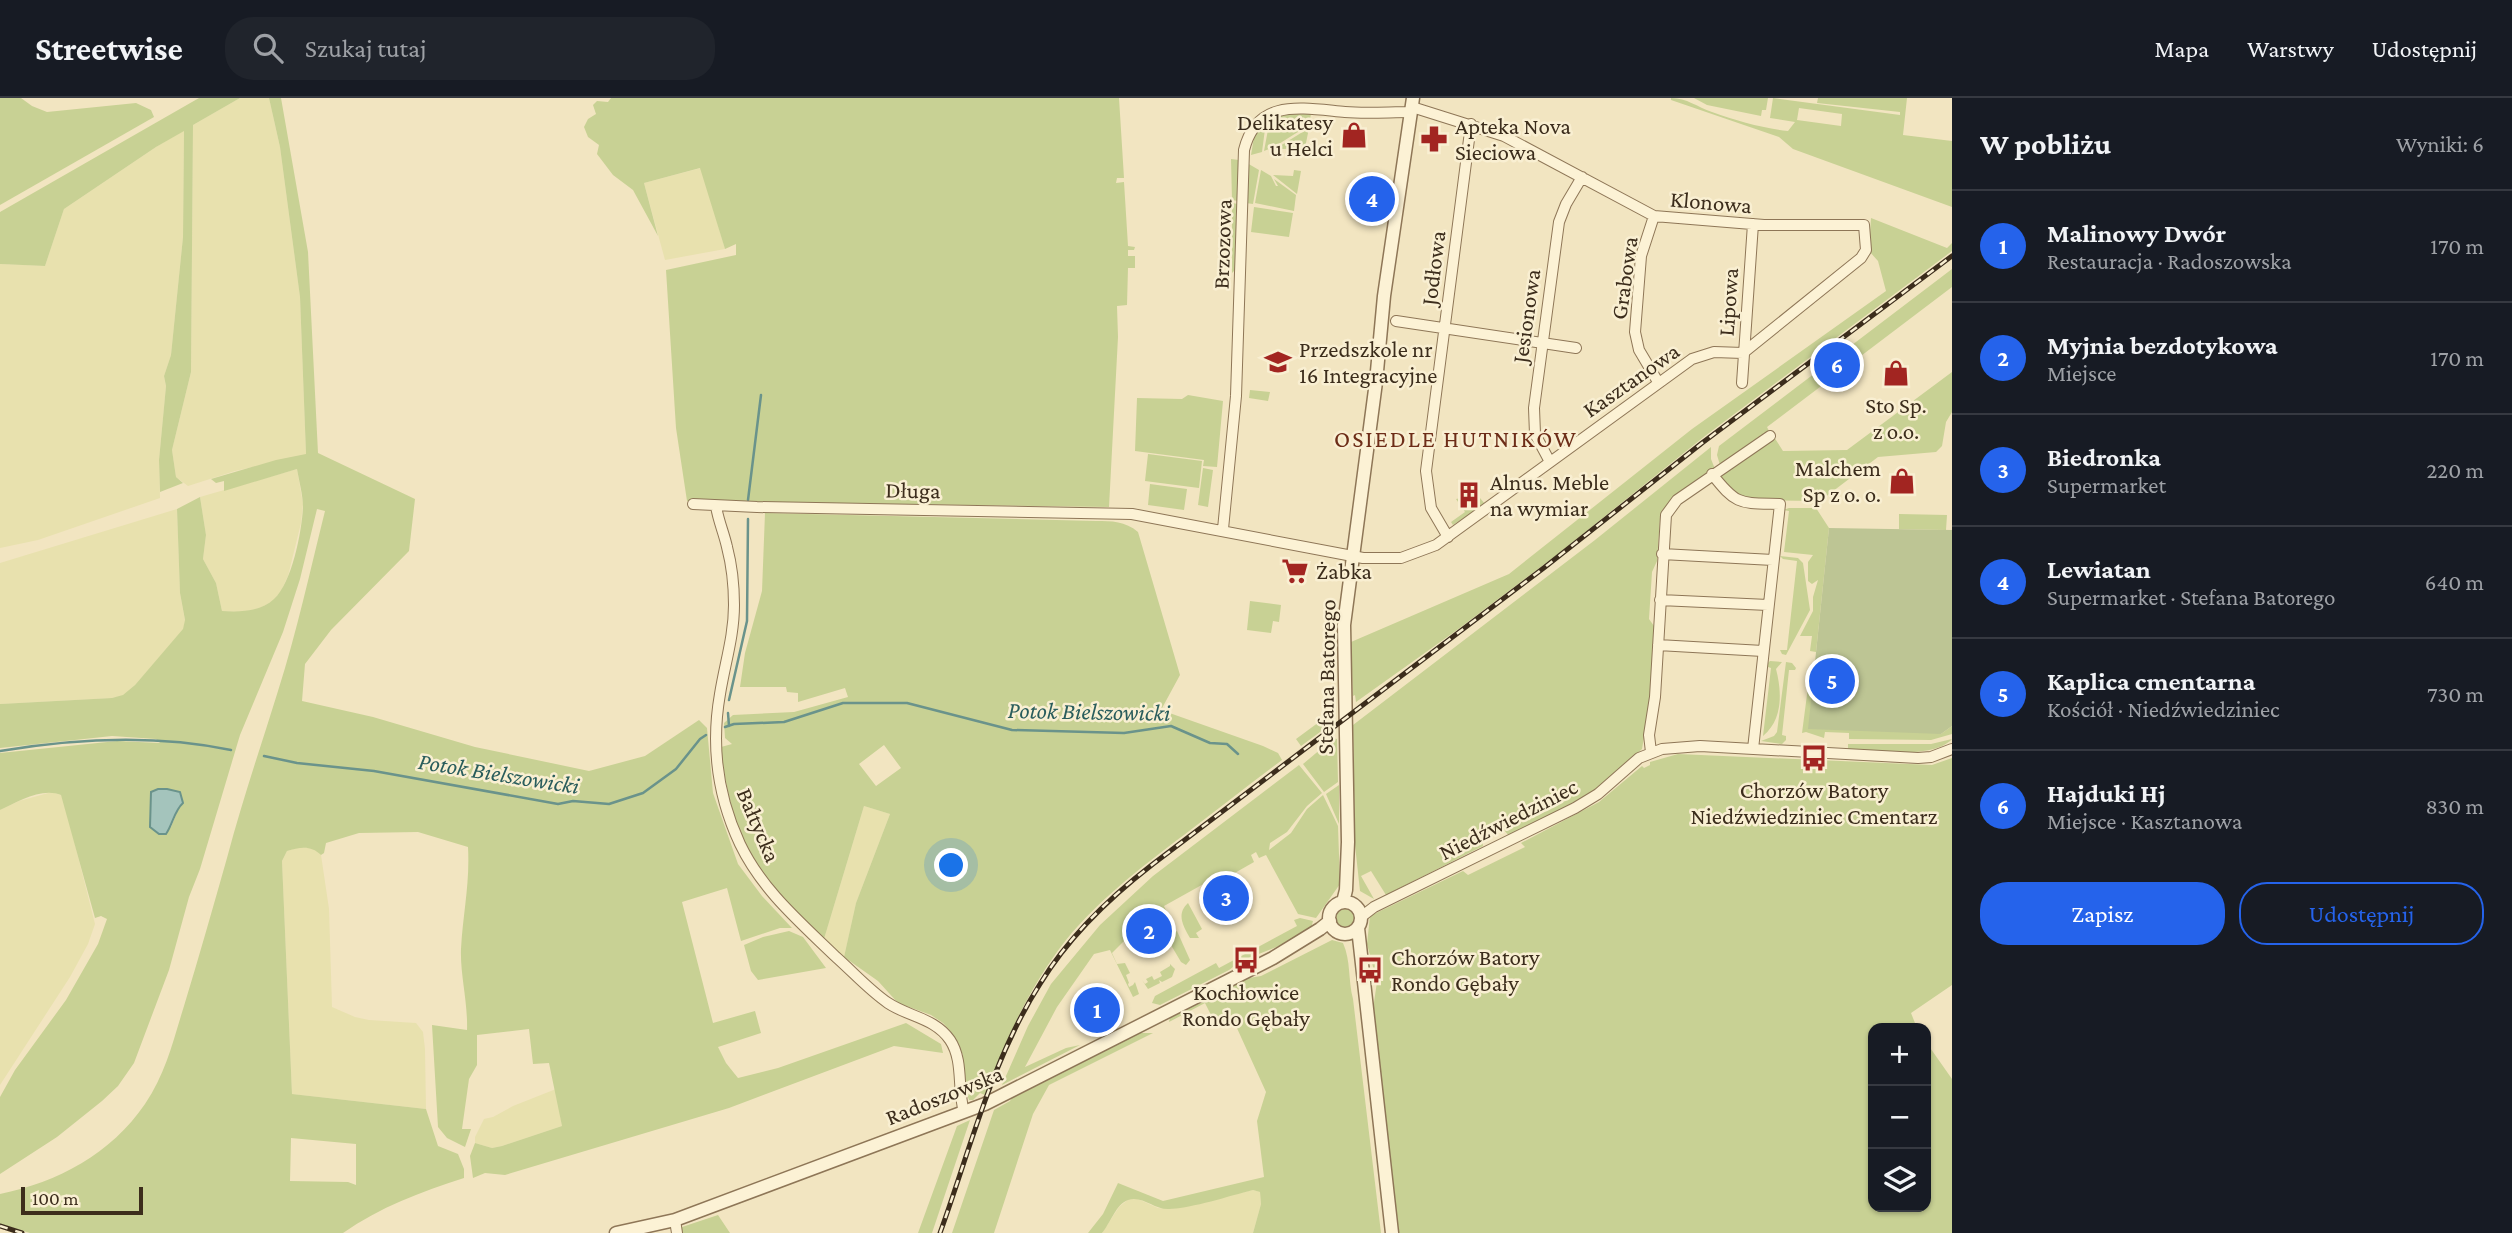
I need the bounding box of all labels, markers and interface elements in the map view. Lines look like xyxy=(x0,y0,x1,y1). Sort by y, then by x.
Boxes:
search box xyxy=(225,17,715,80)
icon: search xyxy=(249,29,287,67)
text: Streetwise xyxy=(35,30,183,67)
text: Szukaj tutaj xyxy=(305,34,426,63)
text: Mapa xyxy=(2154,35,2209,62)
text: Warstwy xyxy=(2247,35,2334,62)
text: Udostępnij xyxy=(2372,35,2477,62)
place label: Delikatesy u Helci xyxy=(1237,109,1333,161)
place label: Apteka Nova Sieciowa xyxy=(1455,113,1571,165)
shop icon: Delikatesy u Helci xyxy=(1339,120,1369,150)
pharmacy icon: Apteka Nova Sieciowa xyxy=(1419,124,1449,154)
text: W pobliżu xyxy=(1980,127,2111,160)
text: Wyniki: 6 xyxy=(2396,131,2484,157)
pin: 4 xyxy=(1349,173,1395,225)
street label: Klonowa xyxy=(1669,185,1753,219)
street label: Brzozowa xyxy=(1207,198,1237,290)
text: Malinowy Dwór xyxy=(2047,219,2226,248)
street label: Jodłowa xyxy=(1415,229,1451,309)
text: 1 xyxy=(1999,233,2007,259)
text: 170 m xyxy=(2430,233,2484,259)
street label: Grabowa xyxy=(1605,234,1643,321)
text: Restauracja · Radoszowska xyxy=(2047,248,2292,274)
street label: Jesionowa xyxy=(1506,267,1545,367)
street label: Lipowa xyxy=(1713,267,1743,337)
text: Myjnia bezdotykowa xyxy=(2047,331,2278,360)
place label: Przedszkole nr 16 Integracyjne xyxy=(1299,336,1437,388)
street label: Kasztanowa xyxy=(1578,337,1684,423)
pin: 6 xyxy=(1814,339,1860,391)
text: 2 xyxy=(1997,345,2009,371)
text: 170 m xyxy=(2430,345,2484,371)
school or university icon: Przedszkole nr 16 Integracyjne xyxy=(1263,347,1293,377)
shop icon: Sto Sp. z o.o. xyxy=(1881,358,1911,388)
text: Miejsce xyxy=(2047,360,2116,386)
place label: Sto Sp. z o.o. xyxy=(1865,392,1927,444)
district label: OSIEDLE HUTNIKÓW xyxy=(1334,425,1578,452)
text: Biedronka xyxy=(2047,443,2161,472)
place label: Malchem Sp z o. o. xyxy=(1795,455,1881,507)
text: 3 xyxy=(1997,457,2009,483)
text: 220 m xyxy=(2426,457,2484,483)
shop icon: Malchem Sp z o. o. xyxy=(1887,466,1917,496)
place label: Alnus. Meble na wymiar xyxy=(1490,469,1609,521)
text: Supermarket xyxy=(2047,472,2166,498)
street label: Długa xyxy=(885,477,941,503)
building icon: Alnus. Meble na wymiar xyxy=(1454,480,1484,510)
text: Lewiatan xyxy=(2047,555,2151,584)
supermarket icon: Żabka xyxy=(1280,556,1310,586)
place label: Żabka xyxy=(1316,558,1372,584)
text: 4 xyxy=(1997,569,2009,595)
text: 640 m xyxy=(2425,569,2484,595)
text: Supermarket · Stefana Batorego xyxy=(2047,584,2336,610)
street label: Stefana Batorego xyxy=(1312,599,1340,755)
pin: 5 xyxy=(1809,655,1855,707)
text: Kaplica cmentarna xyxy=(2047,667,2255,696)
text: 5 xyxy=(1997,681,2009,707)
text: 730 m xyxy=(2427,681,2484,707)
water label: Potok Bielszowicki xyxy=(1007,696,1171,726)
text: Kościół · Niedźwiedziniec xyxy=(2047,696,2280,722)
bus stop icon: Chorzów Batory Niedźwiedziniec Cmentarz xyxy=(1799,743,1829,773)
water label: Potok Bielszowicki xyxy=(417,747,582,799)
street label: Niedźwiedziniec xyxy=(1434,773,1582,865)
place label: Chorzów Batory Niedźwiedziniec Cmentarz xyxy=(1691,777,1938,829)
text: Hajduki Hj xyxy=(2047,779,2165,808)
street label: Bałtycka xyxy=(732,784,786,866)
text: 6 xyxy=(1997,793,2009,819)
text: 830 m xyxy=(2425,793,2484,819)
text: Miejsce · Kasztanowa xyxy=(2047,808,2242,834)
your location xyxy=(934,848,968,882)
pin: 3 xyxy=(1203,872,1249,924)
button: Zapisz xyxy=(1980,882,2225,945)
button: Udostępnij xyxy=(2239,882,2484,945)
pin: 2 xyxy=(1126,905,1172,957)
place label: Chorzów Batory Rondo Gębały xyxy=(1391,944,1540,996)
bus stop icon: Kochłowice Rondo Gębały xyxy=(1231,945,1261,975)
bus stop icon: Chorzów Batory Rondo Gębały xyxy=(1355,955,1385,985)
place label: Kochłowice Rondo Gębały xyxy=(1182,979,1310,1031)
pin: 1 xyxy=(1074,984,1120,1036)
map controls xyxy=(1868,1023,1931,1212)
button: + xyxy=(1868,1023,1931,1086)
street label: Radoszowska xyxy=(882,1060,1007,1130)
button: − xyxy=(1868,1086,1931,1149)
button: layers xyxy=(1868,1149,1931,1212)
scale bar xyxy=(21,1184,144,1216)
text: 100 m xyxy=(32,1188,79,1209)

